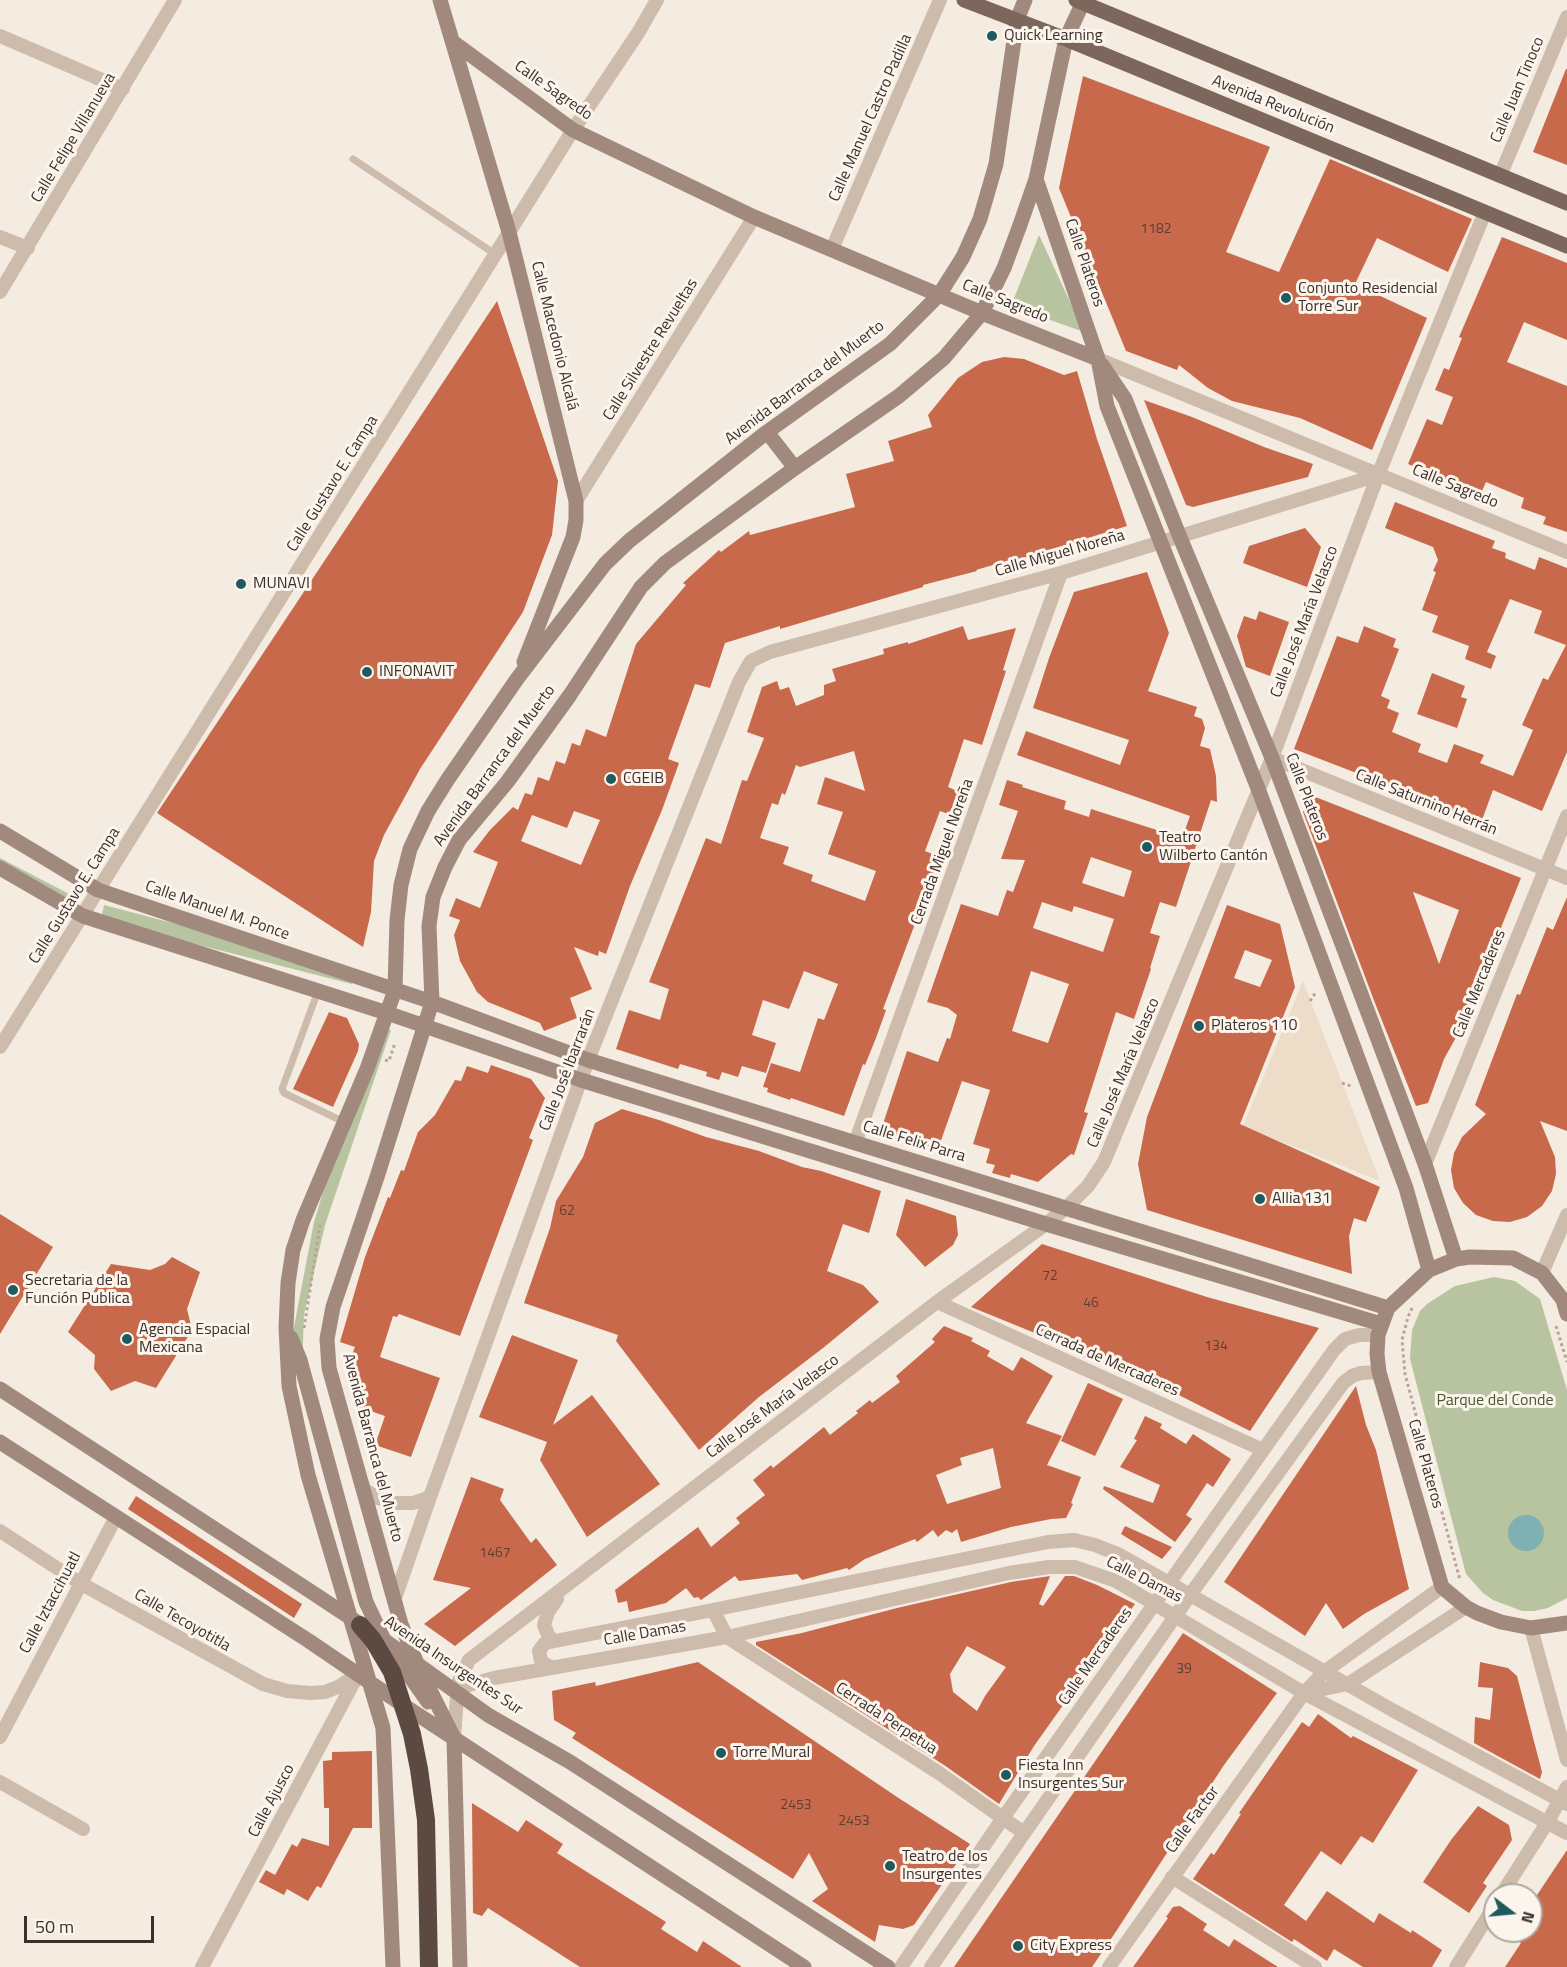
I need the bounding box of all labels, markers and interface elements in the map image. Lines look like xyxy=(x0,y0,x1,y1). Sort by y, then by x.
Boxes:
place label: Quick Learning xyxy=(1004,26,1103,46)
marker: Quick Learning xyxy=(985,29,999,43)
street label: Calle Manuel Castro Padilla xyxy=(825,31,917,205)
street label: Calle Juan Tinoco xyxy=(1487,34,1549,146)
street label: Calle Sagredo xyxy=(510,57,596,125)
street label: Calle Felipe Villanueva xyxy=(28,70,120,206)
street label: Avenida Revolución xyxy=(1209,72,1337,138)
street label: Calle Plateros xyxy=(1060,216,1108,310)
house number: 1182 xyxy=(1140,222,1172,238)
street label: Calle Macedonio Alcalá xyxy=(526,259,582,413)
street label: Calle Silvestre Revueltas xyxy=(599,275,703,425)
street label: Calle Sagredo xyxy=(959,276,1051,328)
place label: Conjunto Residencial Torre Sur xyxy=(1298,279,1438,317)
marker: Conjunto Residencial Torre Sur xyxy=(1279,291,1293,305)
street label: Avenida Barranca del Muerto xyxy=(722,317,888,449)
street label: Calle Gustavo E. Campa xyxy=(283,412,383,556)
street label: Calle Sagredo xyxy=(1409,461,1501,513)
street label: Calle Miguel Noreña xyxy=(993,526,1127,582)
street label: Calle José María Velasco xyxy=(1267,543,1343,701)
place label: MUNAVI xyxy=(253,574,310,594)
marker: MUNAVI xyxy=(234,577,248,591)
place label: INFONAVIT xyxy=(379,662,454,682)
marker: INFONAVIT xyxy=(360,665,374,679)
street label: Avenida Barranca del Muerto xyxy=(430,682,560,850)
street label: Calle Plateros xyxy=(1281,751,1331,843)
street label: Calle Saturnino Herrán xyxy=(1352,766,1500,840)
place label: CGEIB xyxy=(623,769,664,789)
marker: CGEIB xyxy=(604,772,618,786)
street label: Cerrada Miguel Noreña xyxy=(908,776,978,928)
street label: Calle Gustavo E. Campa xyxy=(25,824,125,968)
place label: Teatro Wilberto Cantón xyxy=(1159,828,1268,866)
marker: Teatro Wilberto Cantón xyxy=(1140,840,1154,854)
street label: Calle Manuel M. Ponce xyxy=(142,877,292,945)
street label: Calle Mercaderes xyxy=(1450,927,1510,1041)
street label: Calle José María Velasco xyxy=(1084,995,1164,1151)
street label: Calle José Ibarrarán xyxy=(536,1006,600,1134)
place label: Plateros 110 xyxy=(1211,1016,1298,1036)
marker: Plateros 110 xyxy=(1192,1019,1206,1033)
street label: Calle Felix Parra xyxy=(860,1117,968,1167)
place label: Allia 131 xyxy=(1272,1189,1331,1209)
marker: Allia 131 xyxy=(1253,1192,1267,1206)
house number: 62 xyxy=(559,1204,575,1220)
house number: 72 xyxy=(1042,1269,1058,1285)
place label: Secretaria de la Función Publica xyxy=(25,1271,130,1309)
marker: Secretaria de la Función Publica xyxy=(6,1283,20,1297)
house number: 46 xyxy=(1083,1296,1099,1312)
place label: Agencia Espacial Mexicana xyxy=(139,1320,250,1358)
street label: Cerrada de Mercaderes xyxy=(1032,1321,1182,1401)
marker: Agencia Espacial Mexicana xyxy=(120,1332,134,1346)
house number: 134 xyxy=(1204,1339,1228,1355)
street label: Calle José María Velasco xyxy=(703,1351,843,1463)
street label: Avenida Barranca del Muerto xyxy=(338,1352,406,1544)
park label: Parque del Conde xyxy=(1436,1391,1554,1411)
street label: Calle Plateros xyxy=(1403,1417,1447,1511)
house number: 1467 xyxy=(479,1546,511,1562)
street label: Calle Iztaccihuatl xyxy=(16,1549,86,1657)
street label: Calle Damas xyxy=(1103,1553,1185,1607)
street label: Calle Tecoyotitla xyxy=(130,1586,234,1656)
street label: Calle Mercaderes xyxy=(1055,1604,1137,1710)
street label: Avenida Insurgentes Sur xyxy=(380,1612,526,1720)
street label: Calle Damas xyxy=(603,1617,687,1651)
house number: 39 xyxy=(1176,1662,1192,1678)
street label: Cerrada Perpetua xyxy=(832,1679,940,1759)
place label: Torre Mural xyxy=(733,1743,810,1763)
marker: Torre Mural xyxy=(714,1746,728,1760)
place label: Fiesta Inn Insurgentes Sur xyxy=(1018,1756,1124,1794)
street label: Calle Ajusco xyxy=(245,1761,299,1841)
marker: Fiesta Inn Insurgentes Sur xyxy=(999,1768,1013,1782)
street label: Calle Factor xyxy=(1162,1783,1224,1857)
house number: 2453 xyxy=(780,1798,812,1814)
house number: 2453 xyxy=(838,1814,870,1830)
place label: Teatro de los Insurgentes xyxy=(902,1847,988,1885)
marker: Teatro de los Insurgentes xyxy=(883,1859,897,1873)
north arrow xyxy=(1483,1883,1543,1943)
scale bar xyxy=(27,1904,158,1942)
text: N xyxy=(1515,1909,1541,1926)
text: 50 m xyxy=(35,1913,74,1940)
place label: City Express xyxy=(1030,1936,1112,1956)
marker: City Express xyxy=(1011,1939,1025,1953)

